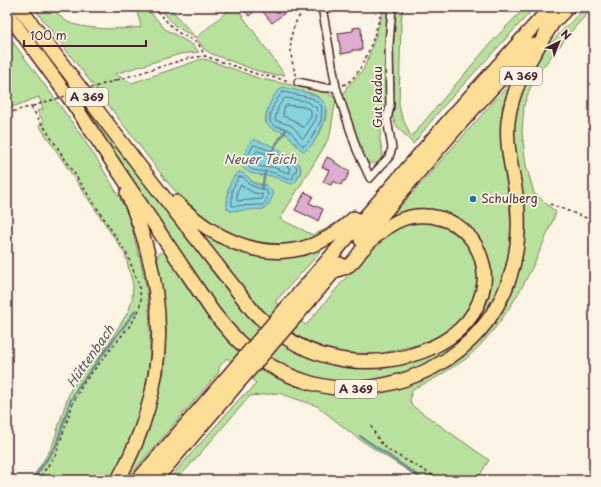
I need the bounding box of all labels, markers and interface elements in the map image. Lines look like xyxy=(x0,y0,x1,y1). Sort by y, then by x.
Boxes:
scale bar xyxy=(24,22,146,48)
north arrow xyxy=(539,22,579,62)
text: N xyxy=(557,25,575,44)
text: 100 m xyxy=(30,26,67,44)
street label: Gut Radau xyxy=(368,66,386,128)
road number: A 369 xyxy=(500,67,542,85)
road number: A 369 xyxy=(66,88,108,106)
water label: Neuer Teich xyxy=(224,149,297,168)
place label: Schulberg xyxy=(481,189,538,207)
marker: Schulberg xyxy=(468,194,478,204)
water label: Hüttenbach xyxy=(61,320,118,391)
road number: A 369 xyxy=(335,380,377,398)

